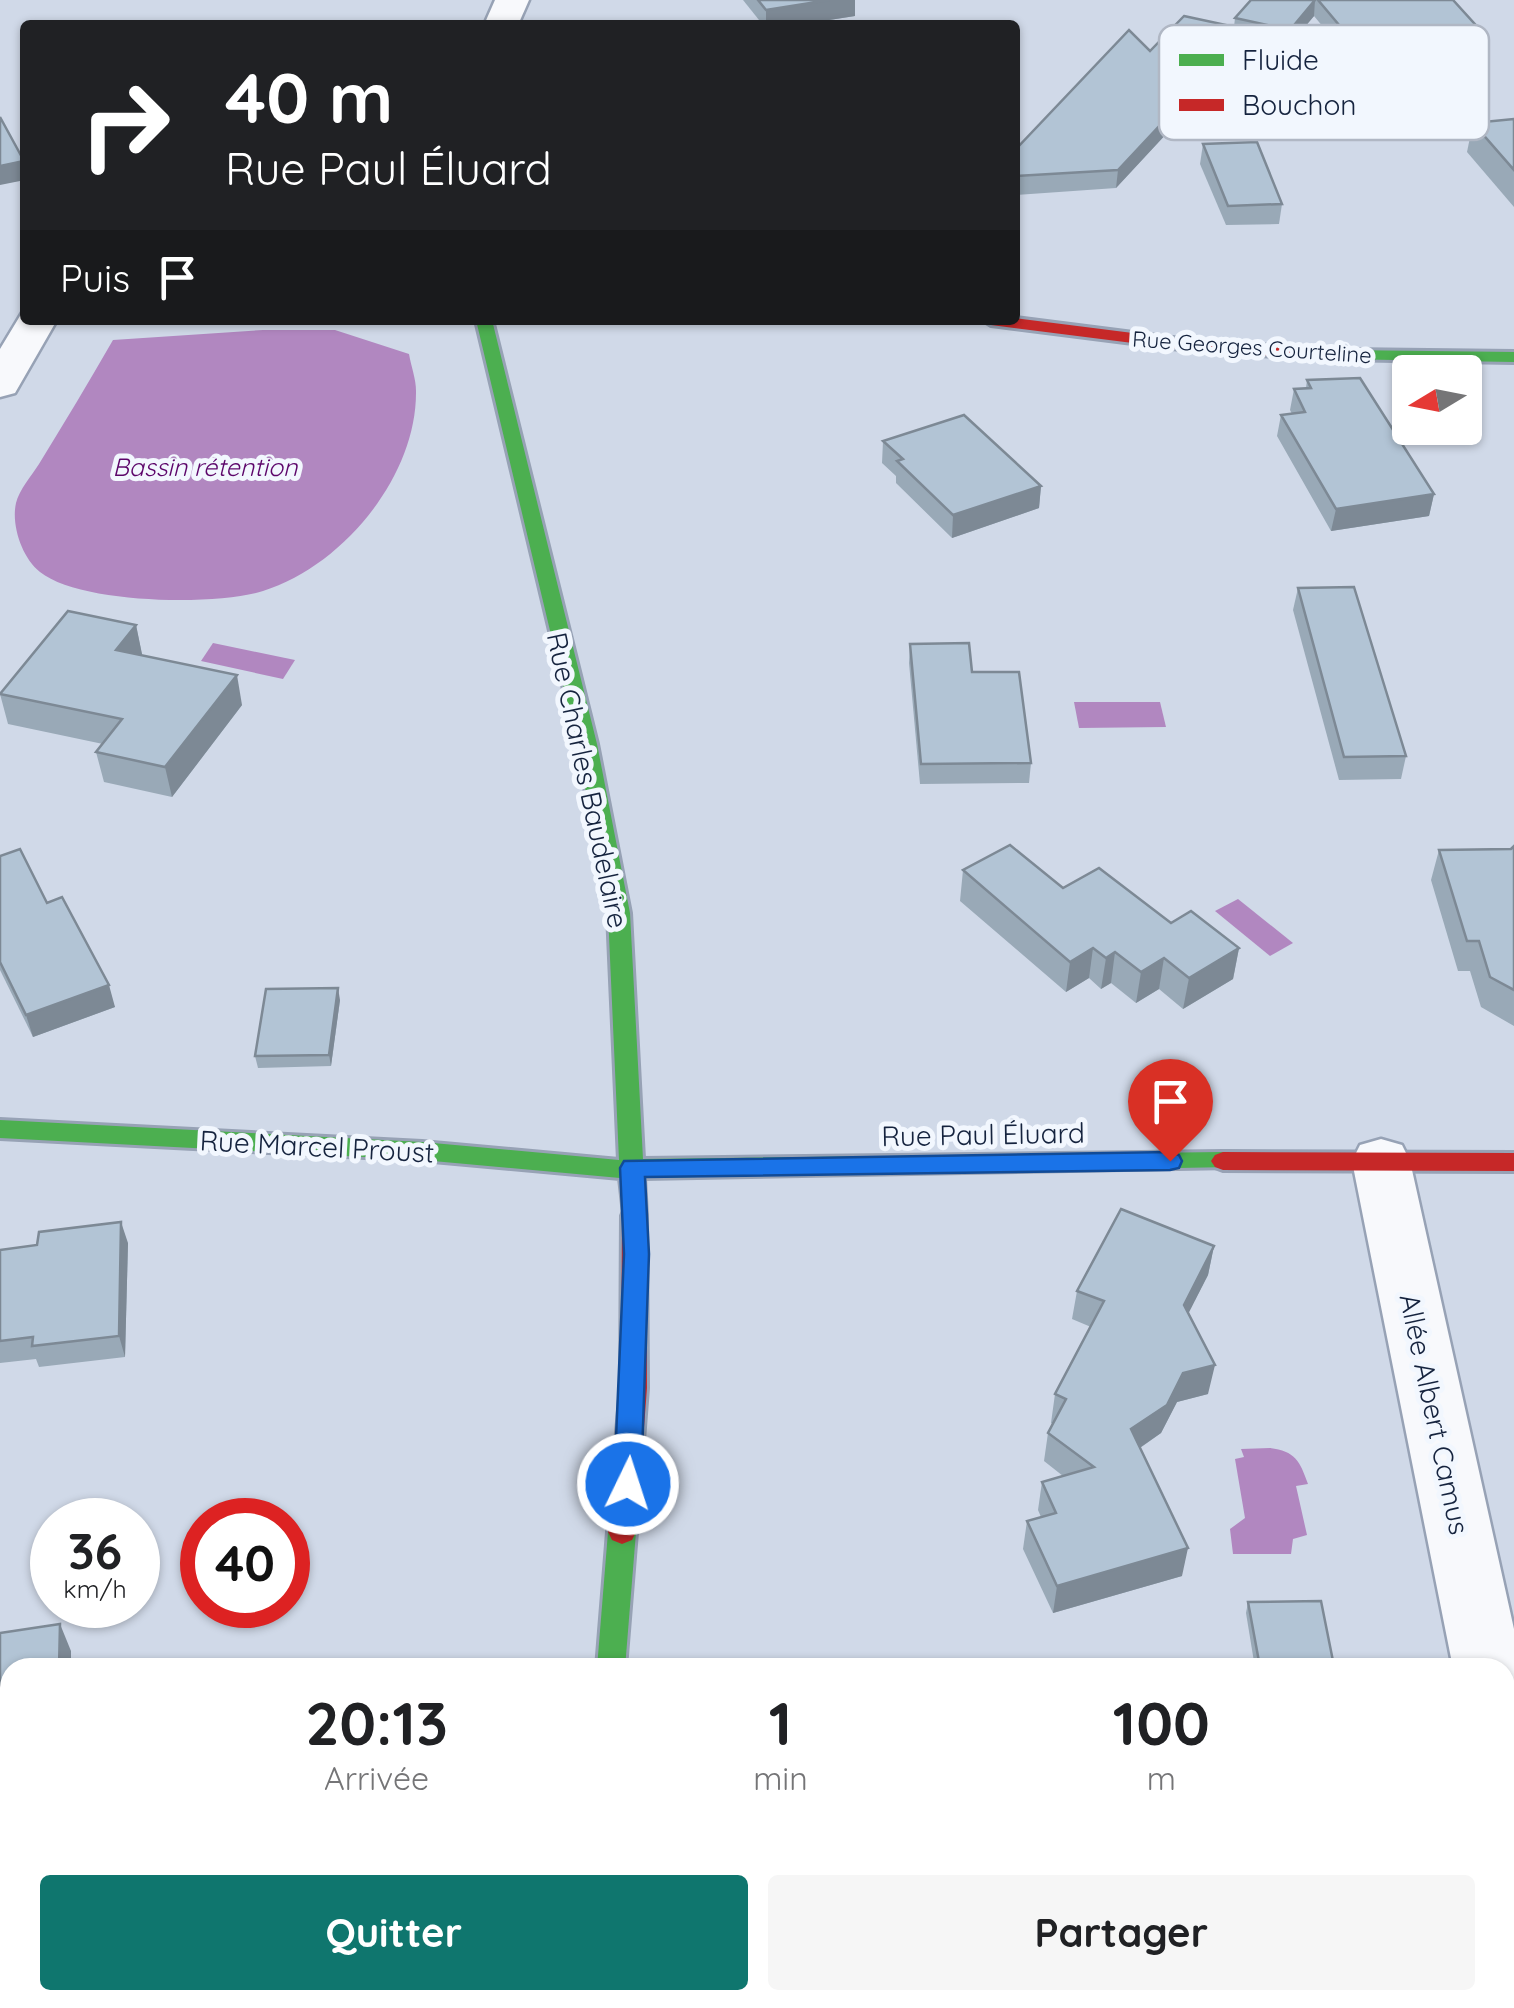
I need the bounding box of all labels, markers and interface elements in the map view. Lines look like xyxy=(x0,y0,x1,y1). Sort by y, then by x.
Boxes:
legend xyxy=(1159,25,1489,140)
text: Fluide xyxy=(1242,42,1319,77)
text: 40 m xyxy=(225,53,393,141)
icon: right xyxy=(60,60,190,190)
text: Bouchon xyxy=(1242,87,1357,122)
text: Rue Paul Éluard xyxy=(225,140,552,196)
icon: arrive xyxy=(150,250,205,305)
text: Puis xyxy=(60,254,130,302)
street label: Rue Georges Courteline xyxy=(1131,325,1373,369)
north arrow xyxy=(1392,355,1482,445)
map controls xyxy=(1392,355,1482,445)
water label: Bassin rétention xyxy=(112,451,298,482)
street label: Rue Charles Baudelaire xyxy=(540,629,636,931)
pin xyxy=(1128,1059,1213,1162)
icon: arrive xyxy=(1143,1074,1198,1129)
street label: Rue Paul Éluard xyxy=(881,1115,1085,1153)
street label: Rue Marcel Proust xyxy=(199,1122,435,1170)
street label: Allée Albert Camus xyxy=(1392,1290,1478,1538)
position arrow xyxy=(576,1432,680,1536)
speed limit sign: 40 xyxy=(180,1498,310,1628)
text: 36 xyxy=(68,1519,122,1582)
text: km/h xyxy=(63,1573,127,1604)
text: 20:13 xyxy=(305,1685,448,1760)
text: 1 xyxy=(769,1685,792,1760)
text: 100 xyxy=(1113,1685,1210,1760)
text: Arrivée xyxy=(324,1758,429,1798)
text: min xyxy=(753,1758,808,1798)
text: m xyxy=(1147,1758,1176,1798)
button: Quitter xyxy=(40,1875,748,1990)
button: Partager xyxy=(768,1875,1475,1990)

